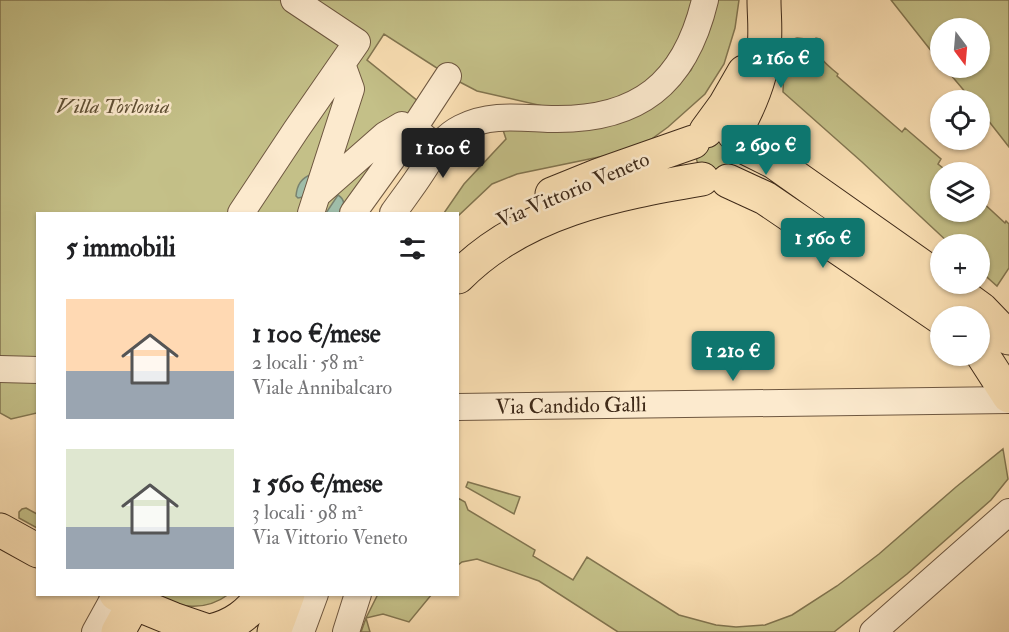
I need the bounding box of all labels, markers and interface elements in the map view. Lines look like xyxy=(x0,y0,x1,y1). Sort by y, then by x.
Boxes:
north arrow xyxy=(930,18,990,78)
map controls xyxy=(930,18,990,366)
pin: 2 160 € xyxy=(726,38,836,89)
text: 2 160 € xyxy=(752,45,810,70)
button: locate xyxy=(930,90,990,150)
park label: Villa Torlonia xyxy=(56,93,170,120)
pin: 2 690 € xyxy=(711,125,821,176)
pin: 1 100 € xyxy=(388,128,498,179)
text: 2 690 € xyxy=(736,132,796,157)
text: 1 100 € xyxy=(416,135,470,160)
street label: Via Vittorio Veneto xyxy=(492,146,654,234)
button: layers xyxy=(930,162,990,222)
pin: 1 560 € xyxy=(768,218,878,269)
text: 1 560 € xyxy=(795,225,851,250)
text: 5 immobili xyxy=(66,232,176,264)
icon: filters xyxy=(396,232,429,265)
button: + xyxy=(930,234,990,294)
button: − xyxy=(930,306,990,366)
text: 1 100 €/mese xyxy=(252,318,381,350)
icon: home xyxy=(114,323,186,395)
pin: 1 210 € xyxy=(678,331,788,382)
text: 1 210 € xyxy=(706,338,760,363)
text: 2 locali · 58 m² xyxy=(252,350,364,375)
text: Viale Annibalcaro xyxy=(252,375,392,400)
street label: Via Candido Galli xyxy=(495,391,647,421)
text: 1 560 €/mese xyxy=(252,468,383,500)
icon: home xyxy=(114,473,186,545)
text: 3 locali · 98 m² xyxy=(252,500,363,525)
text: Via Vittorio Veneto xyxy=(252,525,408,550)

